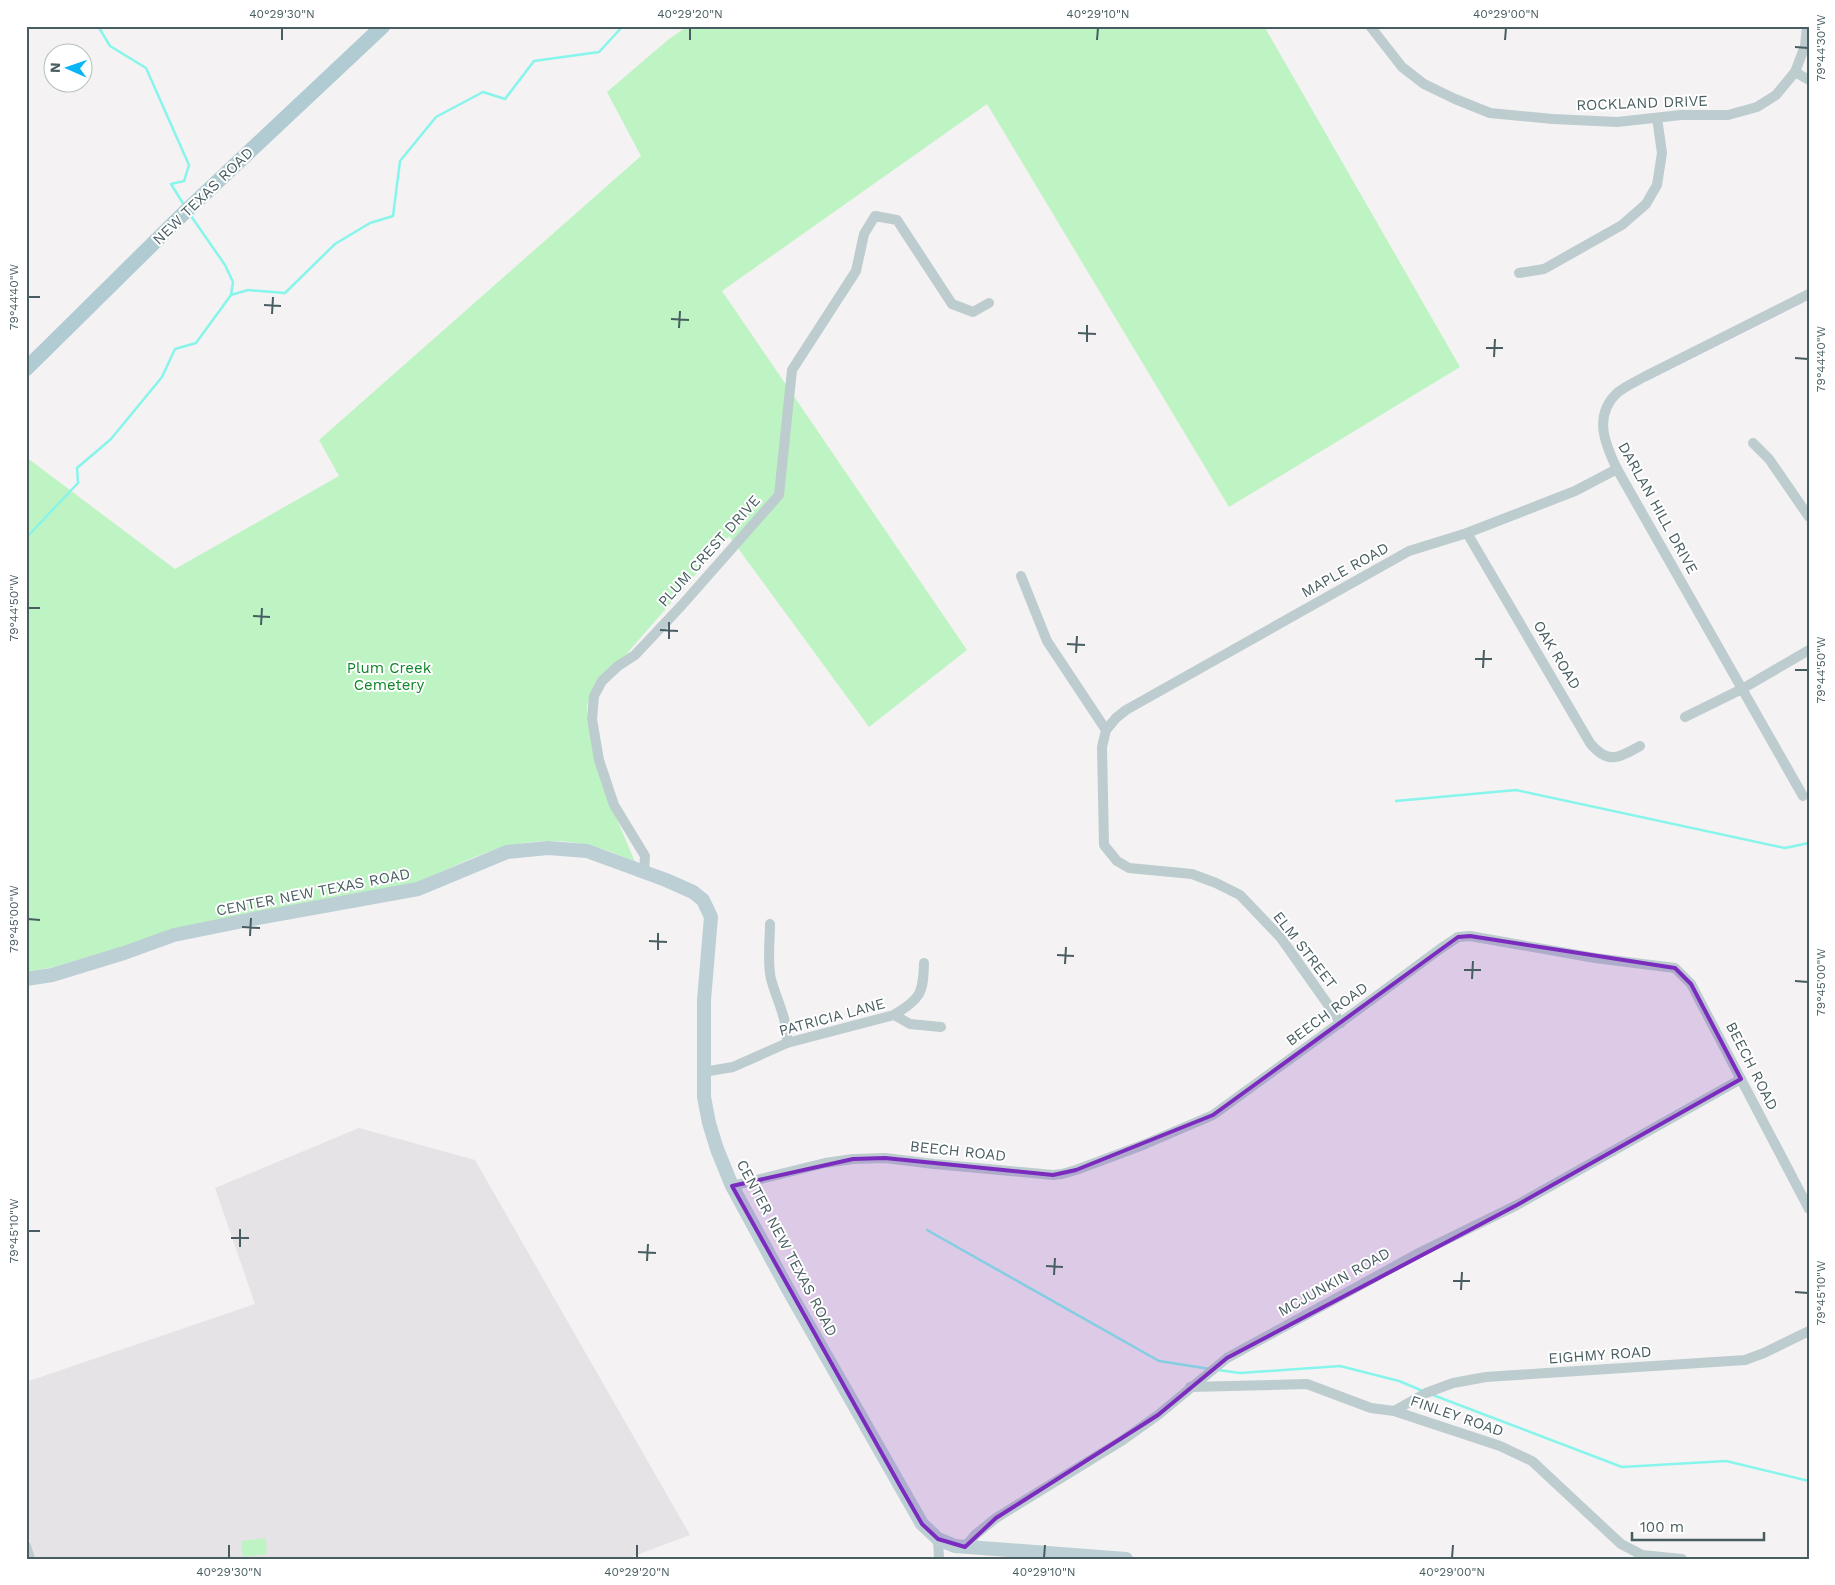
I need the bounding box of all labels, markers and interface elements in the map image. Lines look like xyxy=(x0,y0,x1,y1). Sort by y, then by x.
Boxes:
text: 40°29'30"N xyxy=(249,7,315,21)
text: 40°29'20"N xyxy=(657,7,723,21)
text: 40°29'10"N xyxy=(1066,7,1130,21)
text: 40°29'00"N xyxy=(1473,7,1539,21)
text: 79°44'30"W xyxy=(1814,14,1828,82)
north arrow xyxy=(42,42,92,92)
text: N xyxy=(47,62,63,73)
street label: ROCKLAND DRIVE xyxy=(1576,92,1708,114)
street label: NEW TEXAS ROAD xyxy=(149,143,257,249)
text: 79°44'40"W xyxy=(7,263,21,330)
text: 79°44'40"W xyxy=(1814,325,1828,392)
street label: DARLAN HILL DRIVE xyxy=(1614,439,1702,577)
street label: PLUM CREST DRIVE xyxy=(654,492,764,610)
street label: MAPLE ROAD xyxy=(1298,539,1392,601)
text: 79°44'50"W xyxy=(7,574,21,642)
street label: OAK ROAD xyxy=(1529,617,1585,693)
text: 79°44'50"W xyxy=(1814,636,1828,704)
park label: Plum Creek Cemetery xyxy=(347,659,432,694)
street label: CENTER NEW TEXAS ROAD xyxy=(214,864,412,920)
text: 79°45'00"W xyxy=(7,885,21,953)
street label: ELM STREET xyxy=(1269,908,1341,992)
text: 79°45'00"W xyxy=(1814,948,1828,1016)
street label: BEECH ROAD xyxy=(1283,978,1371,1050)
street label: PATRICIA LANE xyxy=(777,994,887,1040)
street label: BEECH ROAD xyxy=(1722,1019,1782,1113)
street label: BEECH ROAD xyxy=(909,1137,1007,1165)
street label: CENTER NEW TEXAS ROAD xyxy=(733,1157,841,1339)
text: 79°45'10"W xyxy=(7,1198,21,1264)
street label: MCJUNKIN ROAD xyxy=(1275,1244,1393,1320)
text: 79°45'10"W xyxy=(1814,1260,1828,1326)
street label: EIGHMY ROAD xyxy=(1548,1342,1652,1368)
street label: FINLEY ROAD xyxy=(1408,1392,1506,1440)
scale bar xyxy=(1632,1510,1765,1542)
text: 100 m xyxy=(1640,1518,1684,1536)
text: 40°29'30"N xyxy=(196,1565,262,1579)
text: 40°29'20"N xyxy=(604,1565,670,1579)
text: 40°29'10"N xyxy=(1012,1565,1076,1579)
text: 40°29'00"N xyxy=(1419,1565,1485,1579)

